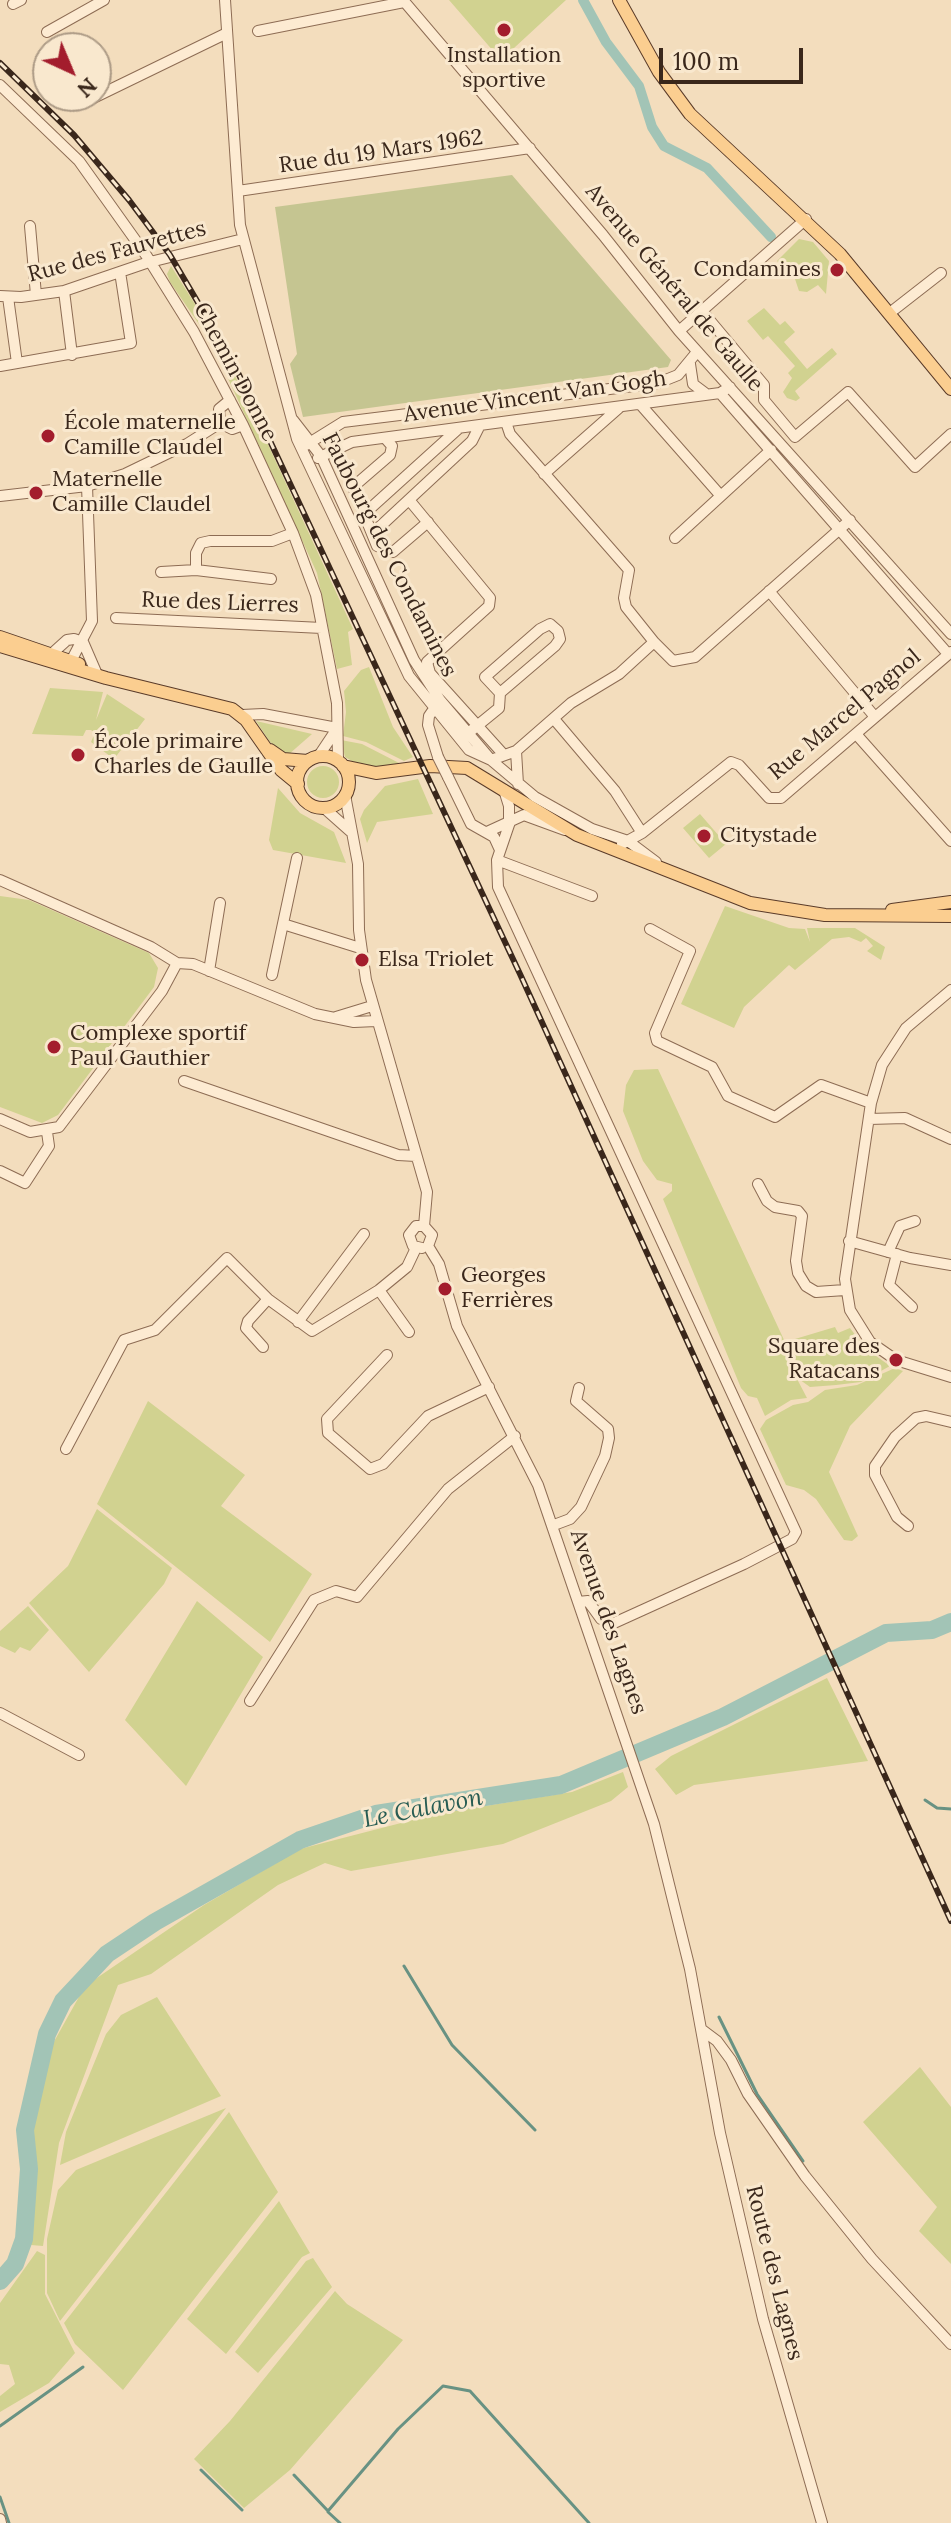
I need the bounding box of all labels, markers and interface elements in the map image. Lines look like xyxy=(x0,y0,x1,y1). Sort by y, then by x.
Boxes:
marker: Installation sportive xyxy=(495,21,513,39)
north arrow xyxy=(32,32,112,112)
scale bar xyxy=(663,32,807,82)
place label: Installation sportive xyxy=(447,43,561,94)
text: 100 m xyxy=(673,46,739,77)
text: N xyxy=(71,72,103,104)
street label: Rue du 19 Mars 1962 xyxy=(277,125,485,179)
street label: Avenue Général de Gaulle xyxy=(579,179,769,397)
street label: Rue des Fauvettes xyxy=(25,216,209,288)
place label: Condamines xyxy=(694,257,821,283)
marker: Condamines xyxy=(828,261,846,279)
street label: Chemin Donne xyxy=(187,298,283,446)
street label: Avenue Vincent Van Gogh xyxy=(402,366,668,428)
place label: École maternelle Camille Claudel xyxy=(64,410,236,462)
marker: École maternelle Camille Claudel xyxy=(39,427,57,445)
street label: Faubourg des Condamines xyxy=(316,429,462,681)
place label: Maternelle Camille Claudel xyxy=(52,467,211,518)
marker: Maternelle Camille Claudel xyxy=(27,484,45,502)
street label: Rue des Lierres xyxy=(141,587,299,619)
street label: Rue Marcel Pagnol xyxy=(764,644,926,786)
place label: École primaire Charles de Gaulle xyxy=(94,729,273,780)
marker: École primaire Charles de Gaulle xyxy=(69,746,87,764)
place label: Citystade xyxy=(720,823,817,849)
marker: Citystade xyxy=(695,827,713,845)
place label: Elsa Triolet xyxy=(378,947,494,973)
marker: Elsa Triolet xyxy=(353,951,371,969)
place label: Complexe sportif Paul Gauthier xyxy=(70,1021,246,1072)
marker: Complexe sportif Paul Gauthier xyxy=(45,1038,63,1056)
place label: Georges Ferrières xyxy=(461,1263,553,1314)
marker: Georges Ferrières xyxy=(436,1280,454,1298)
place label: Square des Ratacans xyxy=(768,1334,880,1386)
marker: Square des Ratacans xyxy=(887,1351,905,1369)
street label: Avenue des Lagnes xyxy=(564,1526,652,1718)
water label: Le Calavon xyxy=(361,1783,485,1835)
street label: Route des Lagnes xyxy=(740,2183,808,2363)

